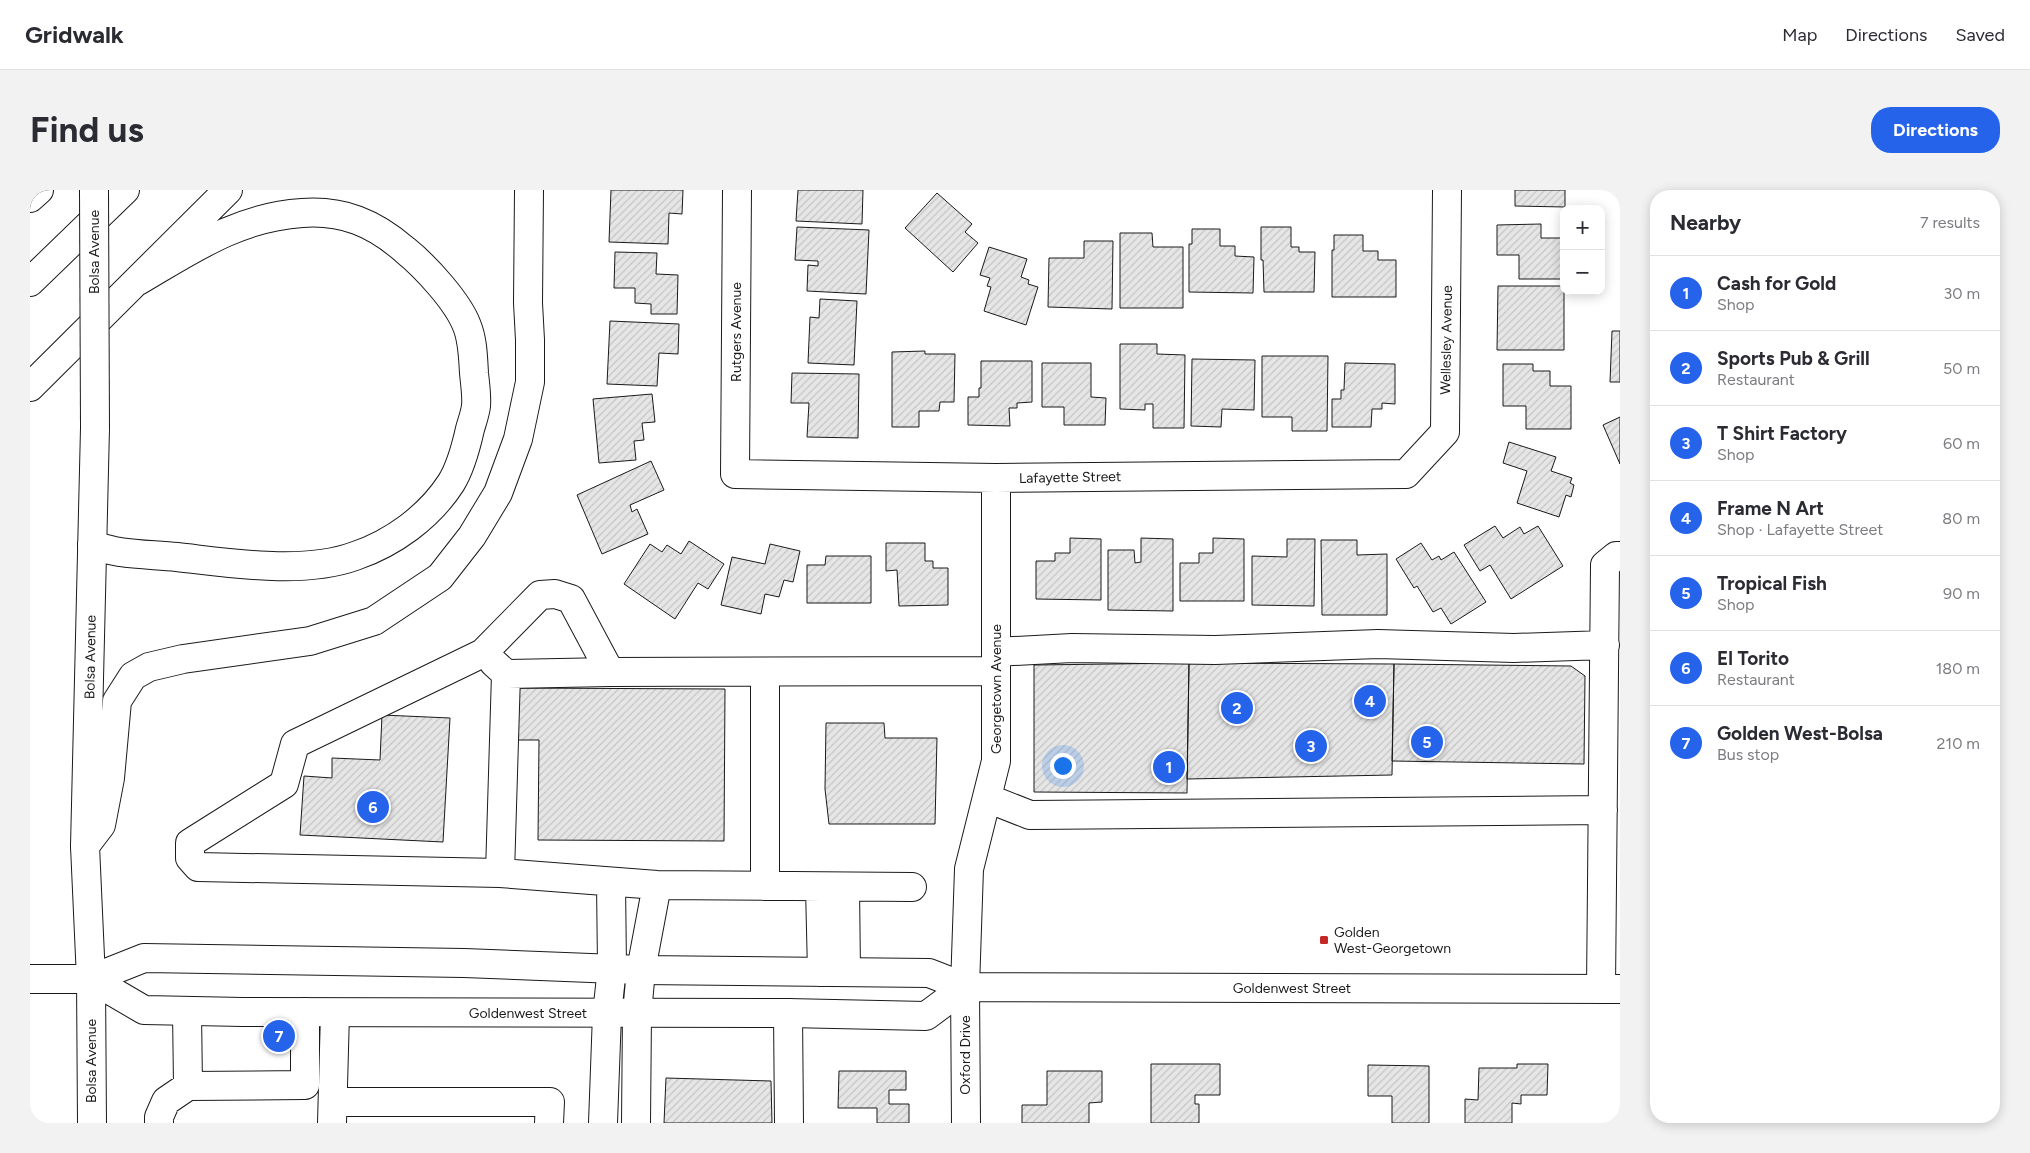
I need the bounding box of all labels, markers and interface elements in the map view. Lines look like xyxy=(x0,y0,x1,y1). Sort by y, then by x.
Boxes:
text: Gridwalk xyxy=(25,20,124,49)
text: Map xyxy=(1782,24,1817,46)
text: Directions xyxy=(1845,24,1927,46)
text: Saved xyxy=(1955,24,2005,46)
button: Directions xyxy=(1871,107,2000,153)
text: Find us xyxy=(30,109,144,151)
map controls xyxy=(1560,205,1605,295)
button: + xyxy=(1560,205,1605,250)
street label: Bolsa Avenue xyxy=(86,210,103,294)
text: Nearby xyxy=(1670,210,1741,235)
text: 7 results xyxy=(1920,213,1980,232)
button: − xyxy=(1560,250,1605,295)
text: Cash for Gold xyxy=(1717,272,1836,295)
street label: Rutgers Avenue xyxy=(728,282,745,382)
text: 1 xyxy=(1683,284,1689,303)
text: 30 m xyxy=(1943,284,1980,303)
street label: Wellesley Avenue xyxy=(1437,285,1456,395)
text: Shop xyxy=(1717,295,1755,314)
text: Sports Pub & Grill xyxy=(1717,347,1870,370)
text: 2 xyxy=(1681,359,1691,378)
text: 50 m xyxy=(1943,359,1980,378)
text: Restaurant xyxy=(1717,370,1795,389)
text: T Shirt Factory xyxy=(1717,422,1847,445)
text: 3 xyxy=(1682,434,1690,453)
text: 60 m xyxy=(1943,434,1980,453)
text: Shop xyxy=(1717,445,1755,464)
street label: Lafayette Street xyxy=(1019,468,1121,487)
text: Frame N Art xyxy=(1717,497,1824,520)
text: 4 xyxy=(1681,509,1691,528)
text: 80 m xyxy=(1942,509,1980,528)
text: Shop · Lafayette Street xyxy=(1717,520,1883,539)
text: Tropical Fish xyxy=(1717,572,1827,595)
text: 5 xyxy=(1681,584,1691,603)
text: 90 m xyxy=(1943,584,1980,603)
text: Shop xyxy=(1717,595,1755,614)
street label: Bolsa Avenue xyxy=(81,614,100,699)
street label: Georgetown Avenue xyxy=(988,624,1005,754)
text: El Torito xyxy=(1717,647,1789,670)
text: 6 xyxy=(1681,659,1691,678)
text: 180 m xyxy=(1936,659,1980,678)
text: Restaurant xyxy=(1717,670,1795,689)
pin: 4 xyxy=(1354,682,1386,720)
pin: 2 xyxy=(1221,689,1253,727)
text: Golden West-Bolsa xyxy=(1717,722,1883,745)
pin: 5 xyxy=(1411,723,1443,761)
pin: 3 xyxy=(1295,727,1327,765)
text: 7 xyxy=(1682,734,1690,753)
text: 210 m xyxy=(1937,734,1980,753)
text: Bus stop xyxy=(1717,745,1779,764)
pin: 1 xyxy=(1153,748,1185,786)
your location xyxy=(1050,753,1076,779)
pin: 6 xyxy=(357,788,389,826)
place label: Golden West-Georgetown xyxy=(1334,924,1451,957)
marker: Golden West-Georgetown xyxy=(1318,934,1330,946)
street label: Goldenwest Street xyxy=(1233,980,1351,997)
street label: Goldenwest Street xyxy=(469,1005,587,1022)
street label: Oxford Drive xyxy=(957,1015,974,1095)
pin: 7 xyxy=(263,1017,295,1055)
street label: Bolsa Avenue xyxy=(83,1019,100,1103)

